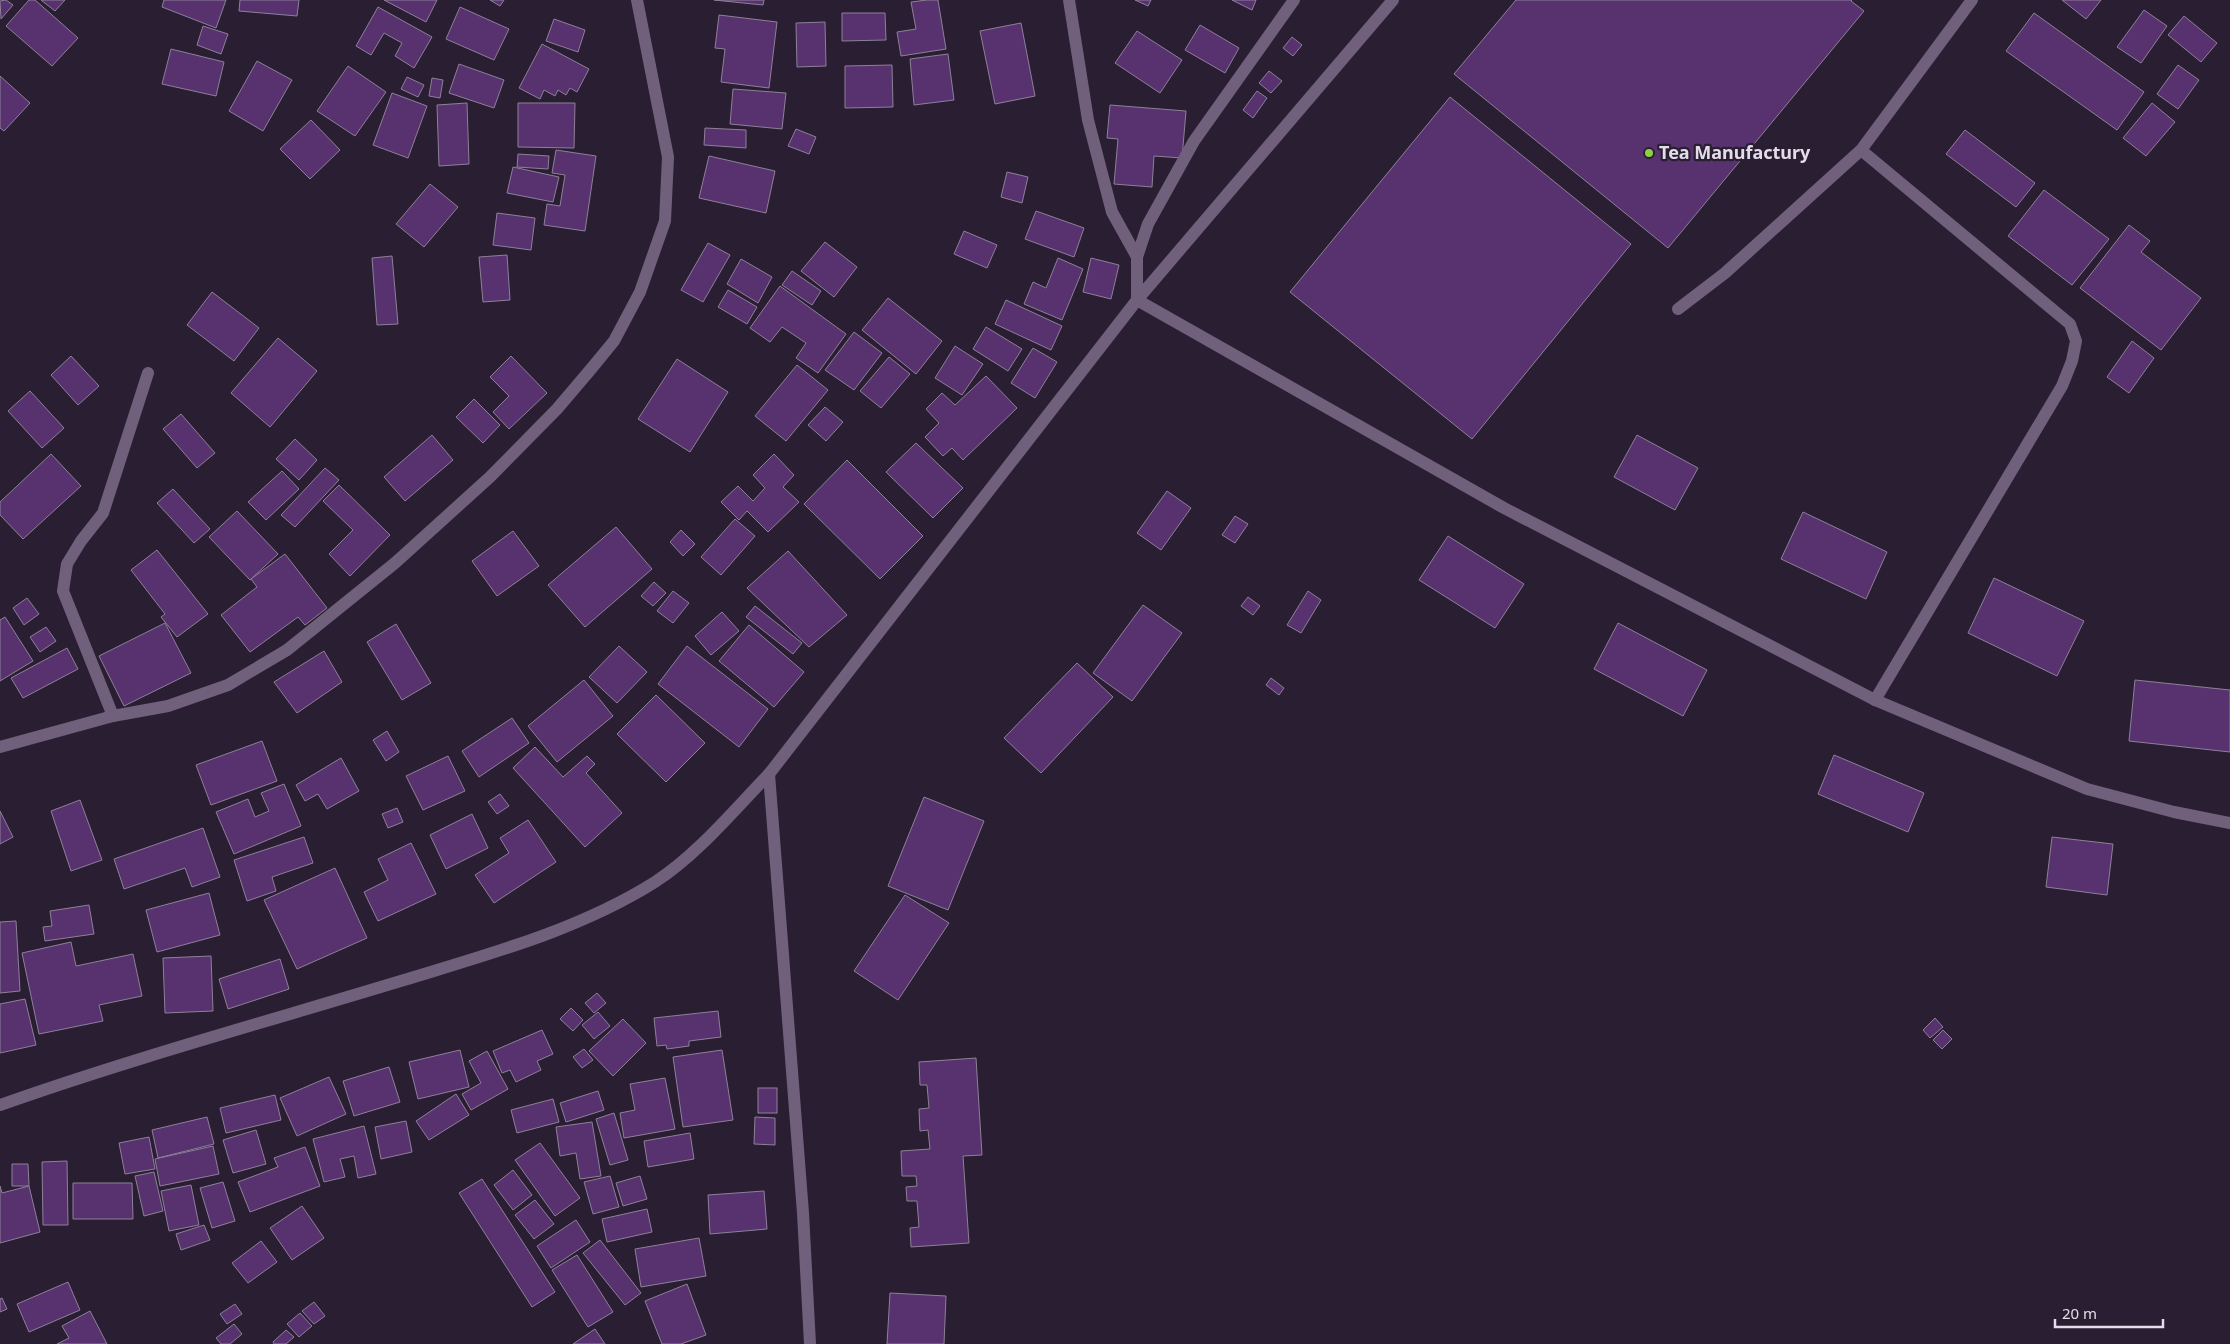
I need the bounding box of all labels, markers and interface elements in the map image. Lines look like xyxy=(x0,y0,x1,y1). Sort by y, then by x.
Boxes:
place label: Tea Manufactury xyxy=(1659,140,1811,164)
marker: Tea Manufactury xyxy=(1643,147,1655,159)
scale bar xyxy=(2055,1296,2162,1328)
text: 20 m xyxy=(2062,1303,2097,1323)

